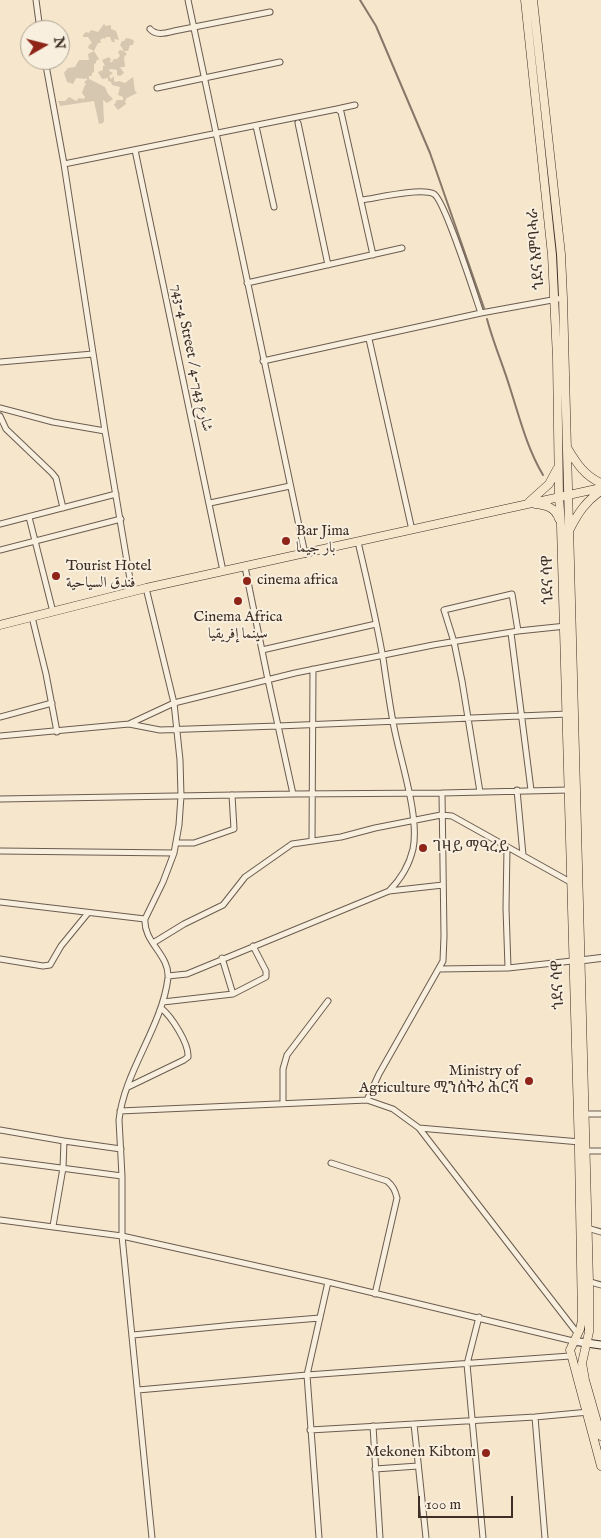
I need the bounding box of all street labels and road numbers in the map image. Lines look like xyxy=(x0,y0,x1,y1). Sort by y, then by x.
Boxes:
street label: ጎደና እምባሓራ xyxy=(524,208,550,290)
street label: 743-4 Street / شارع 743-4 xyxy=(167,283,215,433)
street label: ጎደና ሳዋ xyxy=(540,555,558,605)
street label: ጎደና ሳዋ xyxy=(549,960,569,1010)

